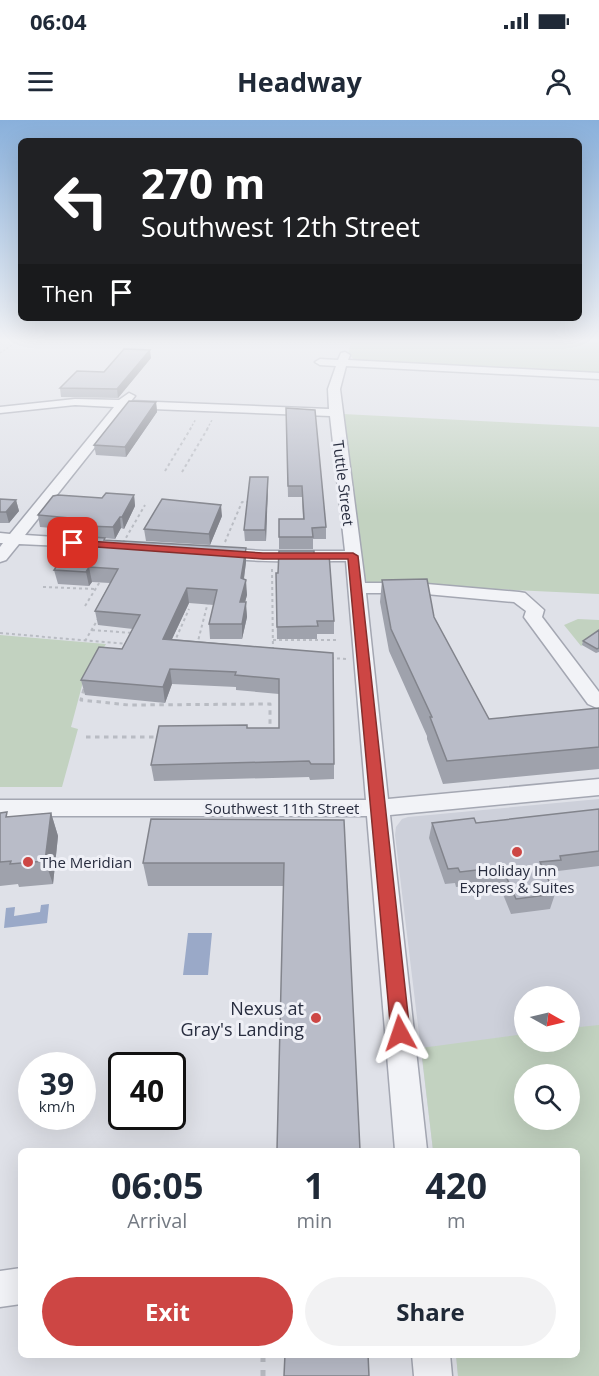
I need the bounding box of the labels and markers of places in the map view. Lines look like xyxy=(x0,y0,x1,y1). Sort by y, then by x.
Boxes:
pin xyxy=(47,517,98,568)
marker: Holiday Inn Express & Suites xyxy=(510,845,524,859)
place label: The Meridian xyxy=(40,852,132,872)
marker: The Meridian xyxy=(21,855,35,869)
place label: Holiday Inn Express & Suites xyxy=(459,860,575,897)
place label: Nexus at Gray's Landing xyxy=(181,996,304,1041)
marker: Nexus at Gray's Landing xyxy=(309,1011,323,1025)

